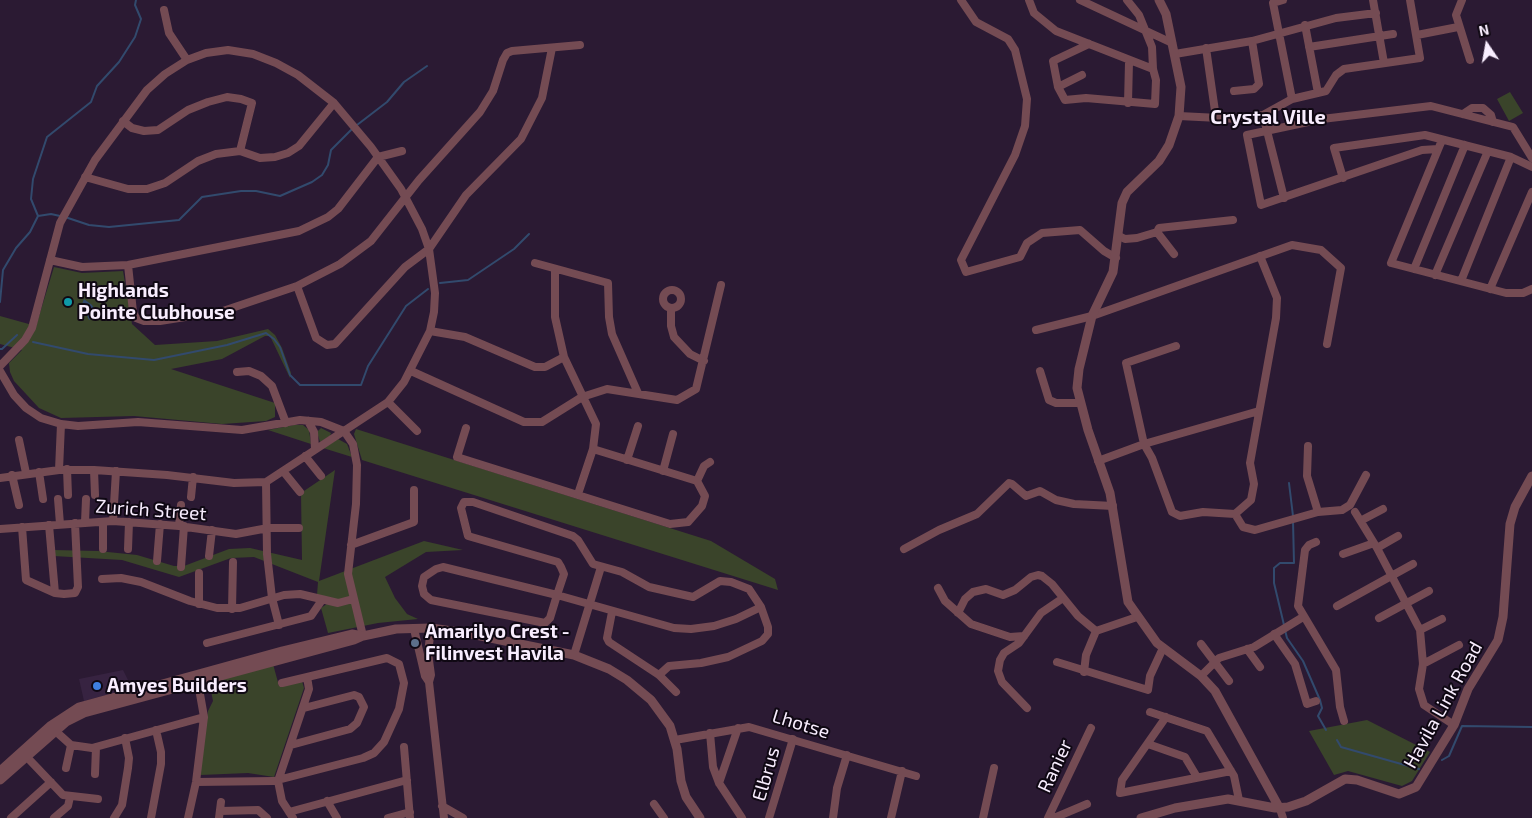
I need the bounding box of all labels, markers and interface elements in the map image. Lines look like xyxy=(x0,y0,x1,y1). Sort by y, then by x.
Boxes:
north arrow xyxy=(1462,20,1512,70)
text: N xyxy=(1477,20,1490,39)
district label: Crystal Ville xyxy=(1210,105,1326,129)
place label: Highlands Pointe Clubhouse xyxy=(78,280,235,324)
marker: Highlands Pointe Clubhouse xyxy=(62,296,74,308)
street label: Zurich Street xyxy=(95,495,207,525)
place label: Amarilyo Crest - Filinvest Havila xyxy=(425,621,570,665)
marker: Amarilyo Crest - Filinvest Havila xyxy=(409,637,421,649)
street label: Havila Link Road xyxy=(1399,638,1487,772)
place label: Amyes Builders xyxy=(107,675,247,697)
marker: Amyes Builders xyxy=(91,680,103,692)
street label: Lhotse xyxy=(770,705,832,743)
street label: Ranier xyxy=(1033,736,1077,796)
street label: Elbrus xyxy=(747,744,785,804)

